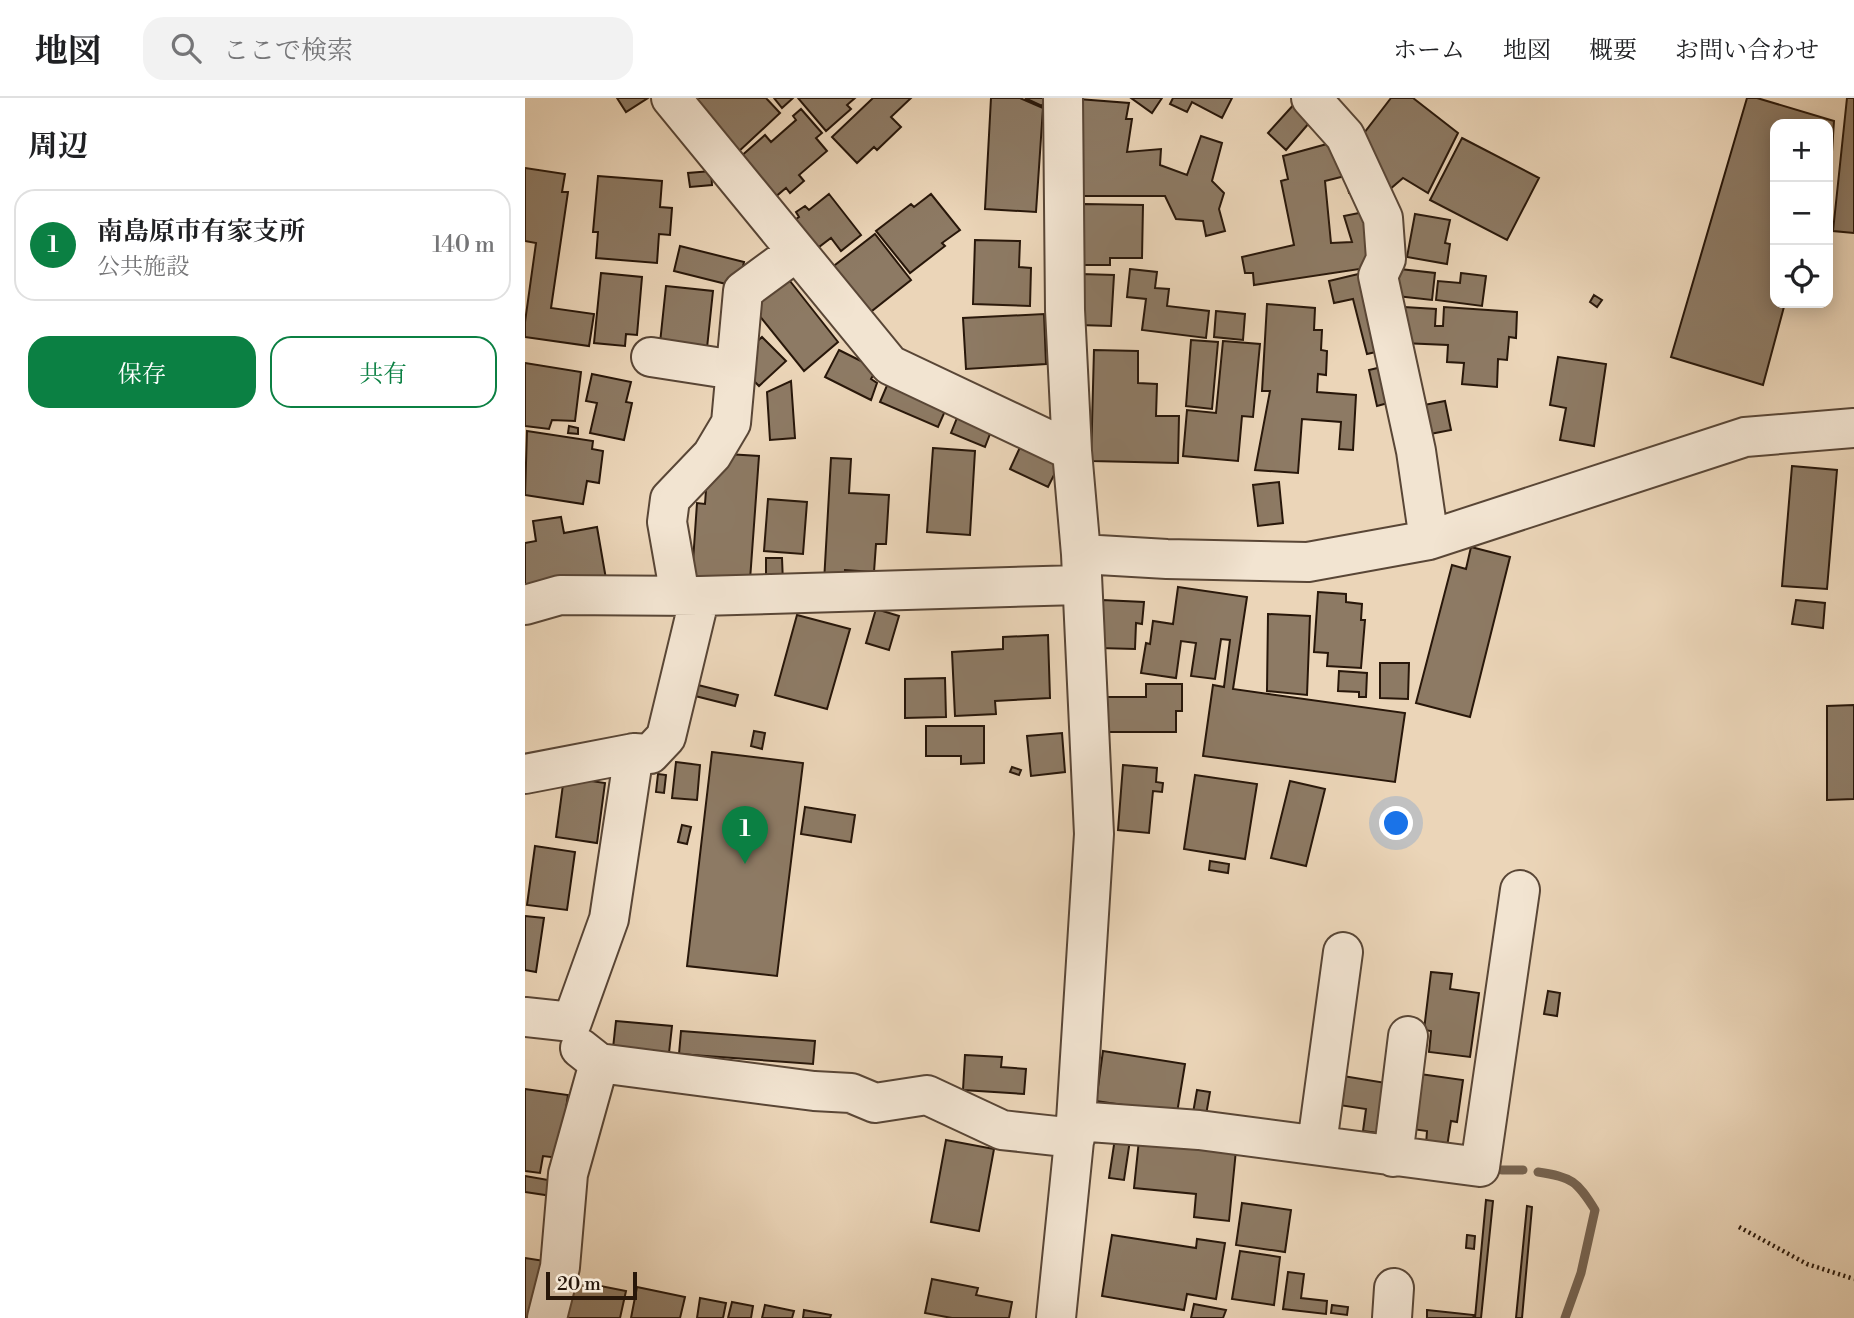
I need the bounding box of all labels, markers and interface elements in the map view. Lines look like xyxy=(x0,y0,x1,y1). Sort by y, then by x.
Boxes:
search box xyxy=(143,17,633,80)
icon: search xyxy=(167,29,205,67)
text: 地図 xyxy=(35,32,101,73)
text: ここで検索 xyxy=(223,35,353,67)
text: ホーム xyxy=(1393,36,1465,66)
text: 地図 xyxy=(1503,36,1551,66)
text: 概要 xyxy=(1589,36,1637,66)
text: お問い合わせ xyxy=(1675,36,1819,66)
map controls xyxy=(1770,119,1833,308)
button: + xyxy=(1770,119,1833,182)
text: 周辺 xyxy=(28,128,88,166)
button: − xyxy=(1770,182,1833,245)
text: 南島原市有家支所 xyxy=(97,216,305,248)
text: 1 xyxy=(47,231,59,259)
text: 140 m xyxy=(432,231,495,259)
button: locate xyxy=(1770,245,1833,308)
text: 公共施設 xyxy=(97,253,189,281)
button: 保存 xyxy=(28,336,256,408)
button: 共有 xyxy=(270,336,497,408)
pin: 1 xyxy=(722,806,768,864)
your location xyxy=(1379,806,1413,840)
scale bar xyxy=(546,1269,637,1301)
text: 20 m xyxy=(557,1272,601,1296)

